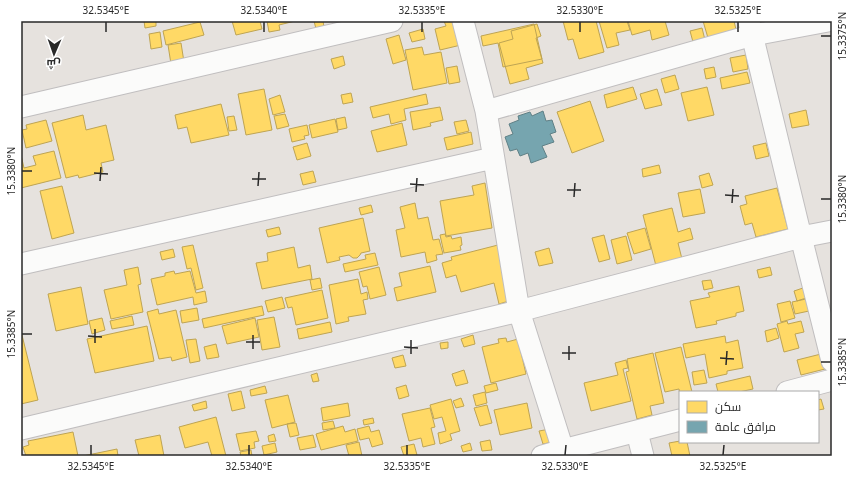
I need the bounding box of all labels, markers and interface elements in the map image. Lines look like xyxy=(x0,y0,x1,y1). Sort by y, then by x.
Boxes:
text: 32.5345°E xyxy=(83,3,129,17)
text: 32.5340°E xyxy=(241,3,287,17)
text: 32.5335°E xyxy=(399,3,445,17)
text: 32.5330°E xyxy=(557,3,603,17)
text: 32.5325°E xyxy=(715,3,761,17)
text: 15.3375°N xyxy=(835,12,849,60)
north arrow xyxy=(34,34,74,74)
text: ش xyxy=(46,57,61,72)
text: 15.3380°N xyxy=(4,147,18,195)
text: 15.3380°N xyxy=(835,175,849,223)
text: 15.3385°N xyxy=(4,310,18,358)
text: 15.3385°N xyxy=(835,338,849,386)
legend xyxy=(679,391,819,443)
text: سكن xyxy=(715,398,741,415)
text: مرافق عامة xyxy=(715,418,776,435)
text: 32.5345°E xyxy=(68,459,114,473)
text: 32.5340°E xyxy=(226,459,272,473)
text: 32.5335°E xyxy=(384,459,430,473)
text: 32.5330°E xyxy=(542,459,588,473)
text: 32.5325°E xyxy=(700,459,746,473)

